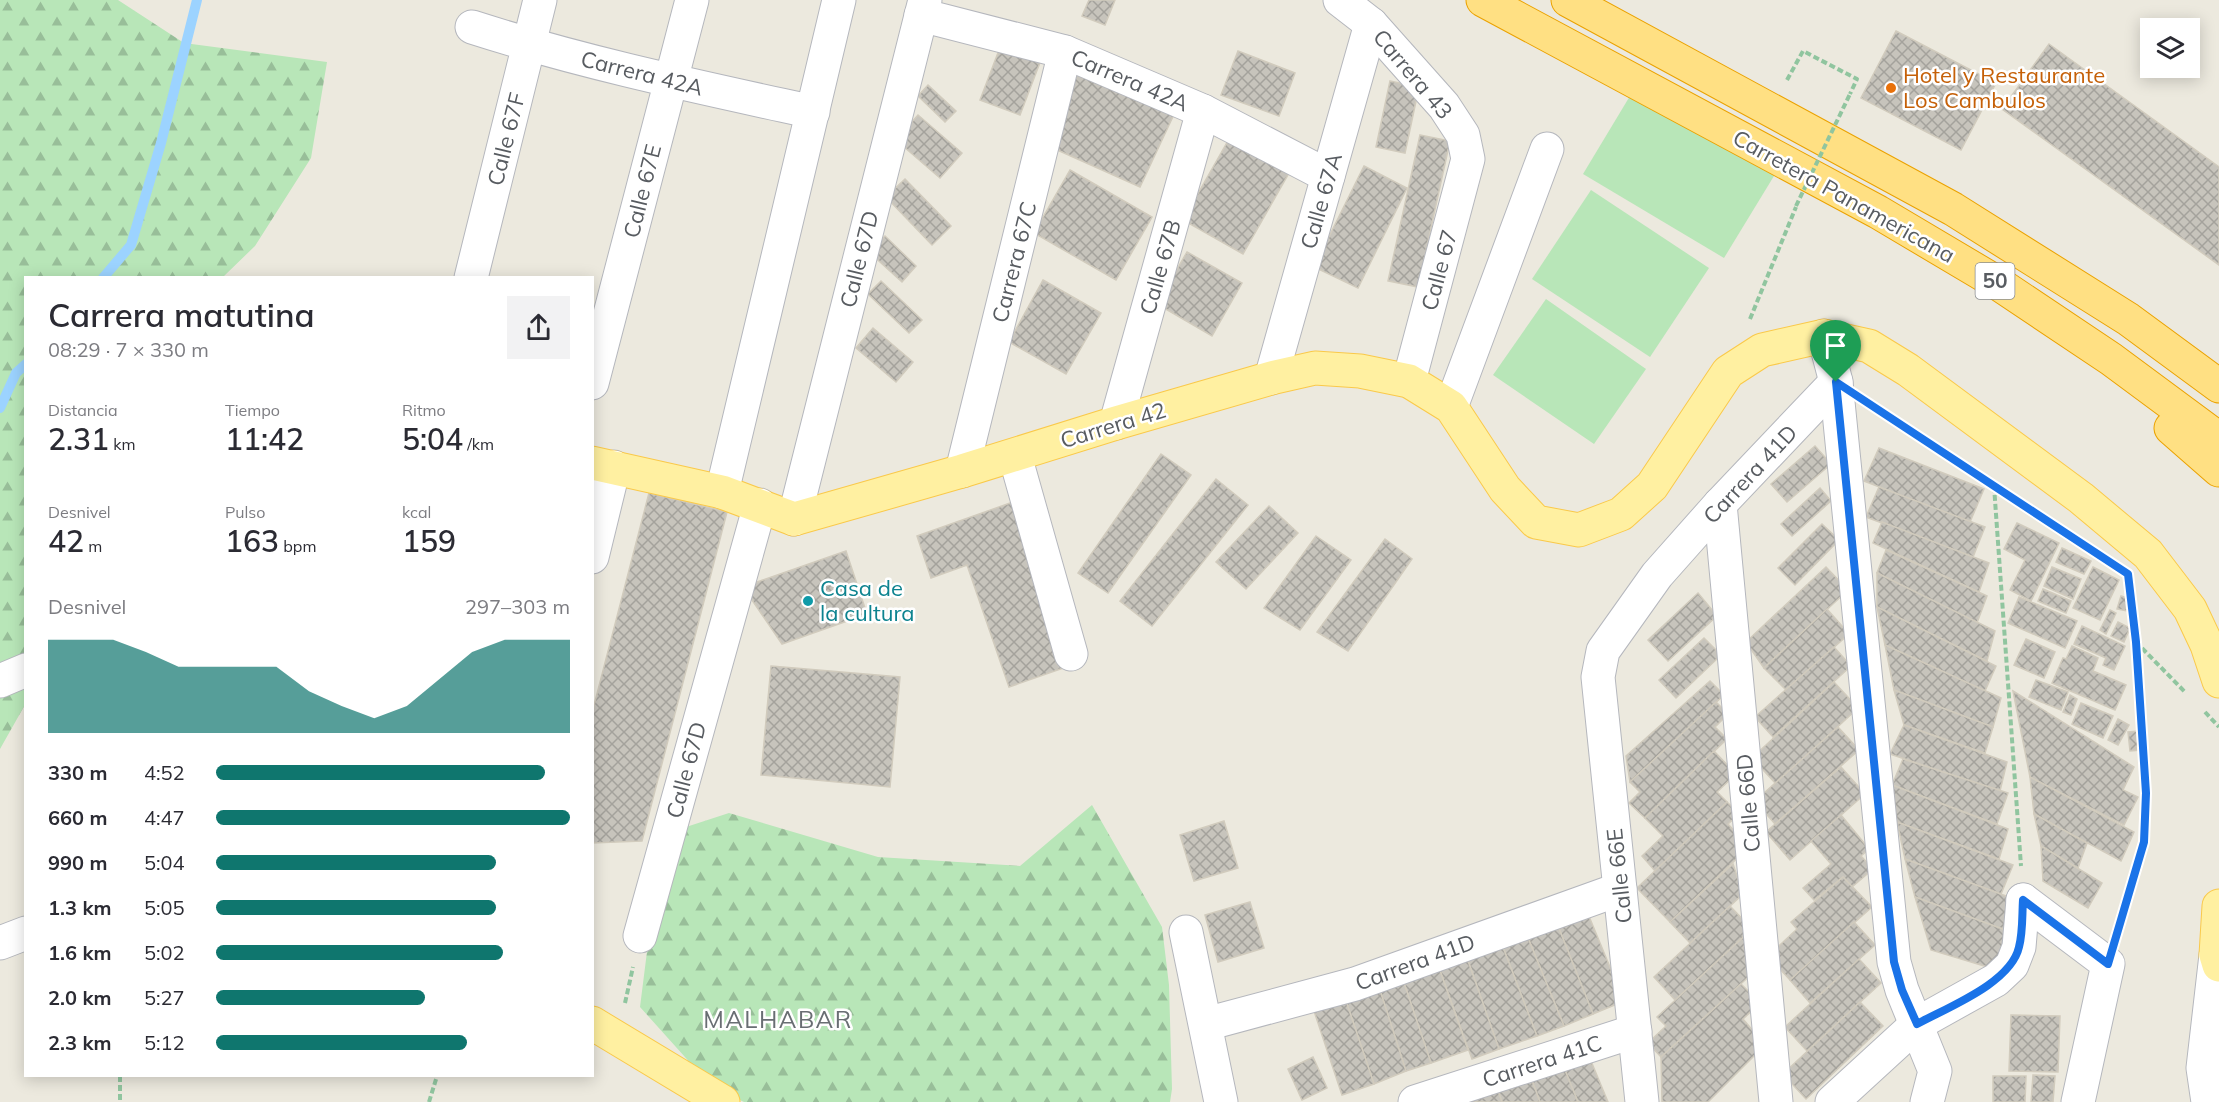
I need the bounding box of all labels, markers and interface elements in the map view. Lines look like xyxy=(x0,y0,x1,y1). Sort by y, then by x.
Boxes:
map controls xyxy=(2140,18,2200,78)
button: layers xyxy=(2140,18,2200,78)
street label: Carrera 43 xyxy=(1367,23,1459,125)
street label: Carrera 42A xyxy=(1067,43,1193,117)
street label: Carrera 42A xyxy=(578,44,706,102)
place label: Hotel y Restaurante Los Cambulos xyxy=(1903,61,2105,114)
marker: Hotel y Restaurante Los Cambulos xyxy=(1884,81,1898,95)
street label: Calle 67F xyxy=(481,90,531,188)
street label: Carretera Panamericana xyxy=(1728,123,1960,269)
street label: Calle 67E xyxy=(617,141,667,241)
street label: Calle 67A xyxy=(1294,150,1348,252)
street label: Carrera 67C xyxy=(985,198,1043,326)
street label: Calle 67D xyxy=(833,208,885,310)
street label: Calle 67B xyxy=(1133,216,1187,318)
street label: Calle 67 xyxy=(1415,227,1463,313)
road number: 50 xyxy=(1976,263,2014,299)
text: Carrera matutina xyxy=(48,294,315,335)
button: share xyxy=(507,296,570,359)
pin xyxy=(1810,320,1861,382)
icon: arrive xyxy=(1819,329,1852,362)
text: 08:29 · 7 × 330 m xyxy=(48,337,209,362)
street label: Carrera 42 xyxy=(1057,396,1169,454)
text: Distancia xyxy=(48,400,118,420)
text: Tiempo xyxy=(225,400,280,420)
text: Ritmo xyxy=(402,400,446,420)
street label: Carrera 41D xyxy=(1697,419,1803,529)
text: 2.31 xyxy=(48,420,109,458)
text: 11:42 xyxy=(225,420,304,458)
text: 5:04 xyxy=(402,420,463,458)
text: km xyxy=(109,434,136,454)
text: /km xyxy=(463,434,494,454)
text: Desnivel xyxy=(48,502,111,522)
text: Pulso xyxy=(225,502,265,522)
text: kcal xyxy=(402,502,431,522)
text: 42 xyxy=(48,522,84,560)
text: 163 xyxy=(225,522,279,560)
text: 159 xyxy=(402,522,456,560)
text: m xyxy=(84,536,102,556)
text: bpm xyxy=(279,536,316,556)
place label: Casa de la cultura xyxy=(820,574,914,627)
text: Desnivel xyxy=(48,594,126,619)
text: 297–303 m xyxy=(465,594,570,619)
marker: Casa de la cultura xyxy=(801,594,815,608)
street label: Calle 67D xyxy=(660,719,712,821)
street label: Calle 66D xyxy=(1730,753,1766,853)
text: 330 m xyxy=(48,760,107,785)
text: 4:52 xyxy=(144,760,185,785)
text: 660 m xyxy=(48,805,107,830)
text: 4:47 xyxy=(144,805,185,830)
street label: Calle 66E xyxy=(1600,827,1638,925)
text: 990 m xyxy=(48,850,107,875)
text: 5:04 xyxy=(144,850,185,875)
text: 1.3 km xyxy=(48,895,111,920)
text: 5:05 xyxy=(144,895,185,920)
street label: Carrera 41D xyxy=(1351,927,1479,997)
text: 1.6 km xyxy=(48,940,111,965)
text: 5:02 xyxy=(144,940,185,965)
text: 2.0 km xyxy=(48,985,111,1010)
text: 5:27 xyxy=(144,985,185,1010)
district label: MALHABAR xyxy=(703,1004,853,1034)
street label: Carrera 41C xyxy=(1479,1029,1605,1093)
text: 2.3 km xyxy=(48,1030,111,1055)
text: 5:12 xyxy=(144,1030,185,1055)

